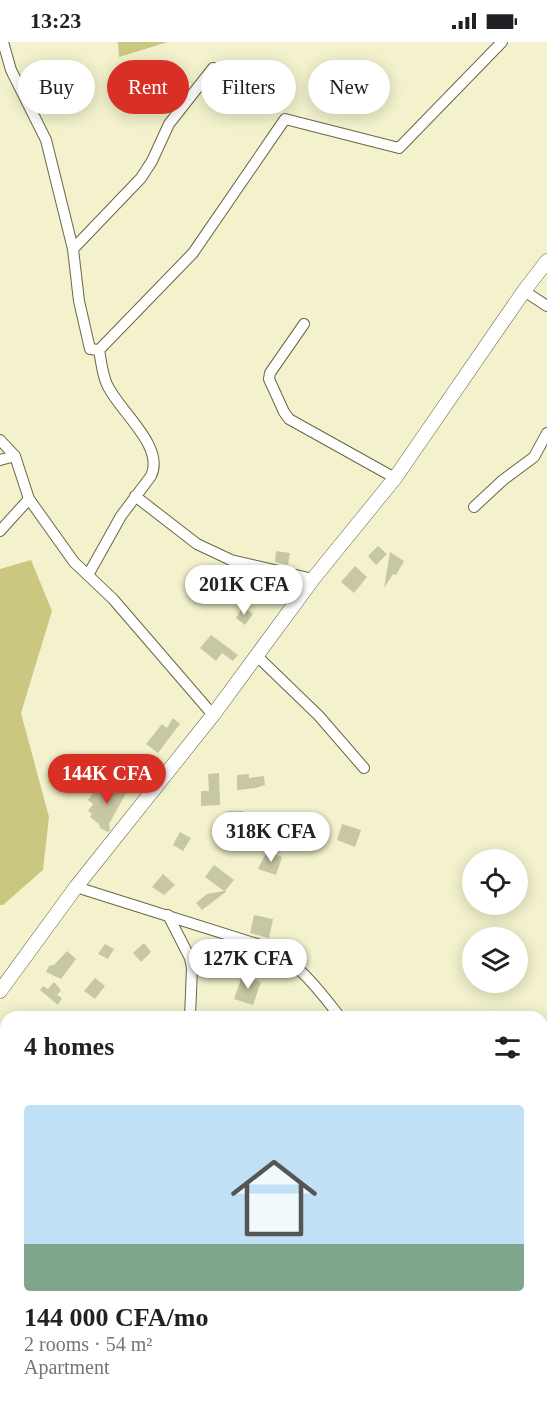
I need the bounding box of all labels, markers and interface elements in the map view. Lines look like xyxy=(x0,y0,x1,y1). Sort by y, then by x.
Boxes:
text: 13:23 xyxy=(30,8,81,33)
chip: Buy xyxy=(18,60,95,114)
chip: Rent xyxy=(107,60,189,114)
chip: Filters xyxy=(201,60,296,114)
chip: New xyxy=(308,60,390,114)
pin: 201K CFA xyxy=(182,565,306,616)
text: 201K CFA xyxy=(199,573,289,595)
pin: 144K CFA xyxy=(45,754,169,805)
text: 144K CFA xyxy=(62,762,152,784)
pin: 318K CFA xyxy=(209,812,333,863)
text: 318K CFA xyxy=(226,820,316,842)
map controls xyxy=(462,849,528,993)
button: locate xyxy=(462,849,528,915)
button: layers xyxy=(462,927,528,993)
pin: 127K CFA xyxy=(186,939,310,990)
text: 127K CFA xyxy=(203,947,293,969)
icon: filters xyxy=(491,1031,524,1064)
text: 4 homes xyxy=(24,1032,114,1061)
icon: home xyxy=(220,1144,328,1252)
text: 144 000 CFA/mo xyxy=(24,1303,208,1332)
text: 2 rooms · 54 m² xyxy=(24,1333,152,1355)
text: Apartment xyxy=(24,1356,110,1378)

